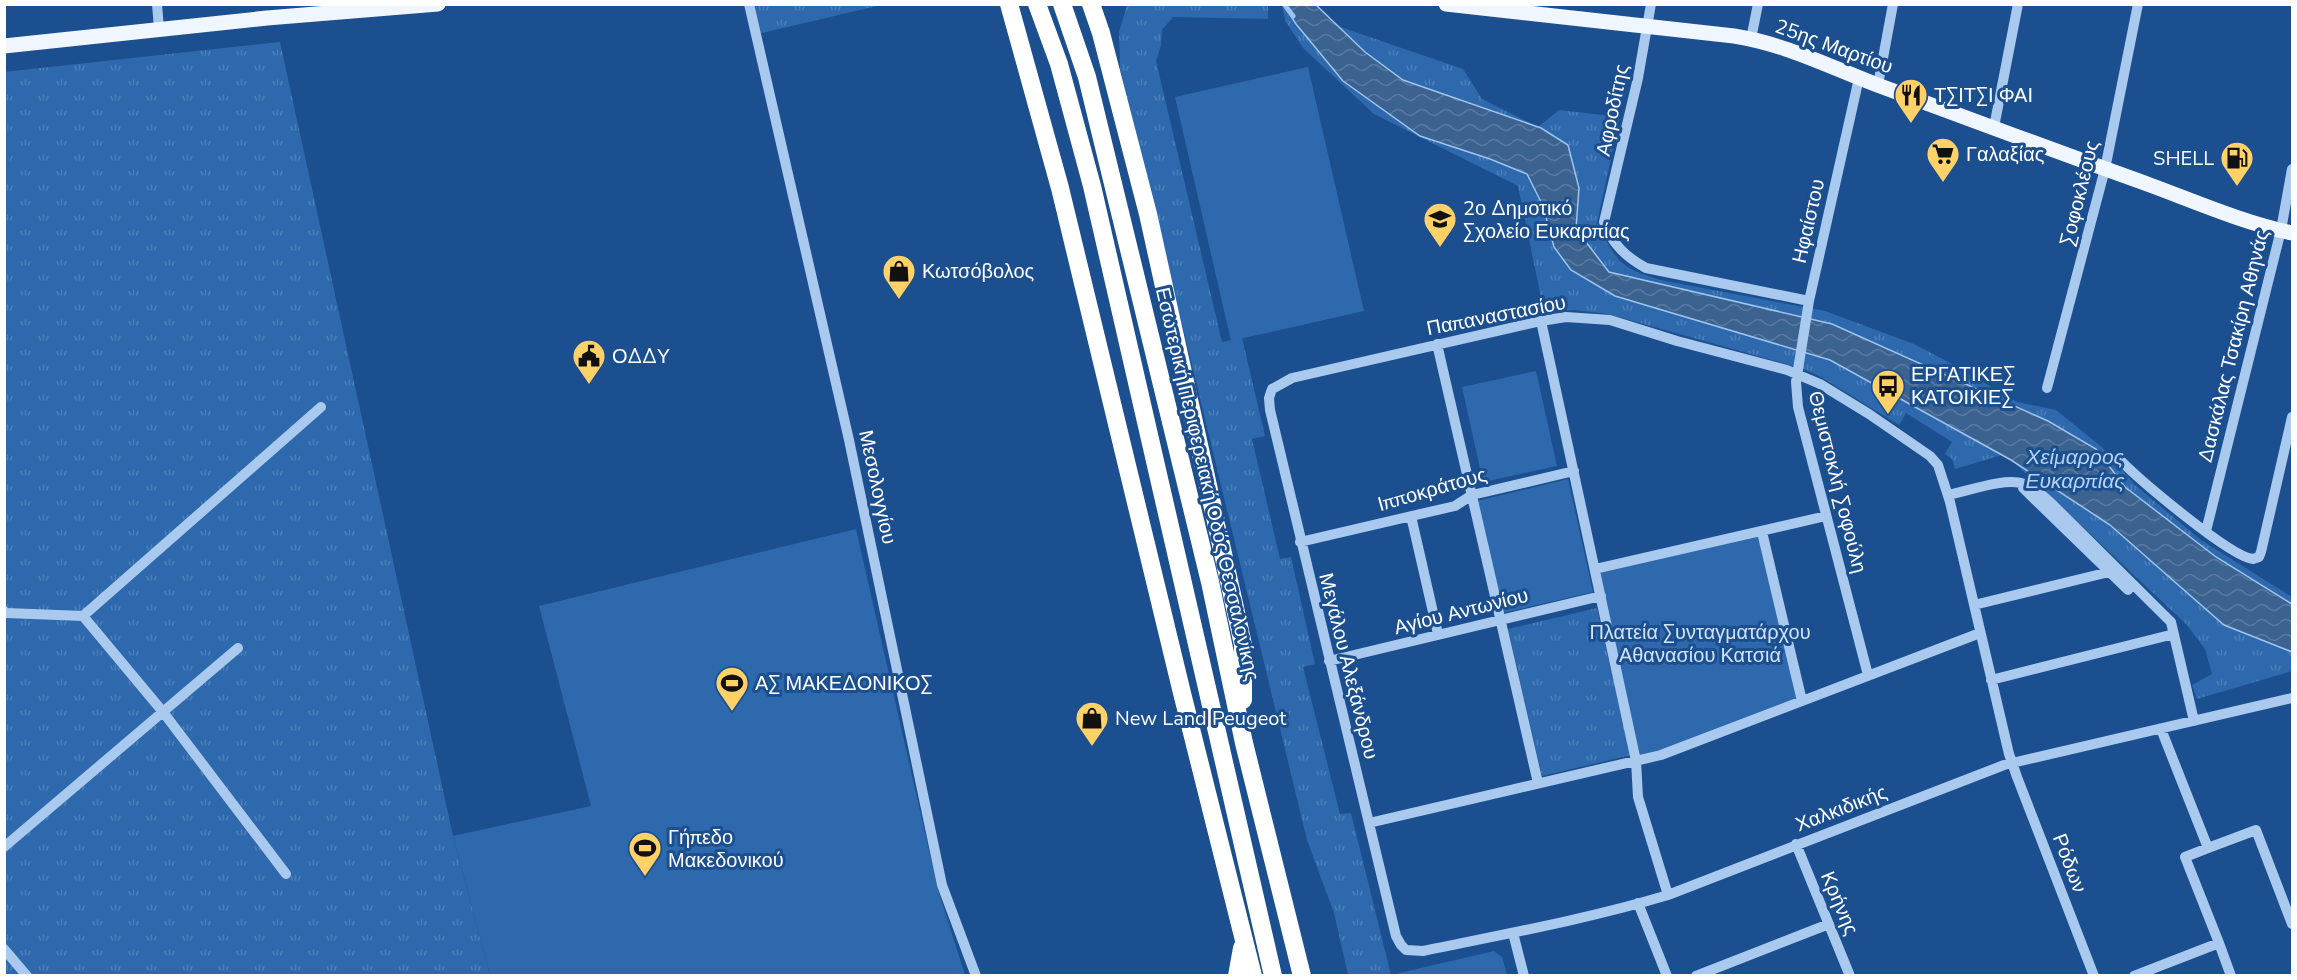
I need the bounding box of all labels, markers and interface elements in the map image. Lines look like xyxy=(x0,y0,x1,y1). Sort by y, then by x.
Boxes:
street label: 25ης Μαρτίου xyxy=(1771,13,1897,80)
street label: Αφροδίτης xyxy=(1590,61,1635,158)
restaurant icon: ΤΣΙΤΣΙ ΦΑΙ xyxy=(1893,77,1929,124)
place label: ΤΣΙΤΣΙ ΦΑΙ xyxy=(1934,82,2033,109)
supermarket icon: Γαλαξίας xyxy=(1925,136,1961,183)
street label: Σοφοκλέους xyxy=(2053,137,2106,249)
fuel station icon: SHELL xyxy=(2219,140,2255,187)
place label: Γαλαξίας xyxy=(1966,141,2045,168)
place label: SHELL xyxy=(2153,145,2214,172)
street label: Ηφαίστου xyxy=(1786,176,1831,266)
place label: 2ο Δημοτικό Σχολείο Ευκαρπίας xyxy=(1463,195,1630,245)
school or university icon: 2ο Δημοτικό Σχολείο Ευκαρπίας xyxy=(1422,201,1458,248)
street label: Δασκάλας Τσακίρη Αθηνάς xyxy=(2192,227,2276,465)
shop icon: Κωτσόβολος xyxy=(881,253,917,300)
place label: Κωτσόβολος xyxy=(922,258,1035,285)
street label: Εσωτερική Περιφερειακή Οδός Θεσσαλονίκης xyxy=(1149,285,1266,684)
street label: Παπαναστασίου xyxy=(1424,289,1568,342)
public building icon: ΟΔΔΥ xyxy=(571,338,607,385)
place label: ΟΔΔΥ xyxy=(612,343,670,370)
place label: ΕΡΓΑΤΙΚΕΣ ΚΑΤΟΙΚΙΕΣ xyxy=(1911,361,2015,411)
bus stop icon: ΕΡΓΑΤΙΚΕΣ ΚΑΤΟΙΚΙΕΣ xyxy=(1870,368,1906,415)
street label: Θεμιστοκλή Σοφούλη xyxy=(1802,388,1873,576)
street label: Μεσολογγίου xyxy=(852,428,903,547)
water label: Χείμαρρος Ευκαρπίας xyxy=(2025,443,2125,495)
street label: Ιπποκράτους xyxy=(1374,461,1490,518)
street label: Μεγάλου Αλεξάνδρου xyxy=(1312,570,1385,762)
street label: Αγίου Αντωνίου xyxy=(1391,582,1531,641)
park label: Πλατεία Συνταγματάρχου Αθανασίου Κατσιά xyxy=(1589,619,1811,669)
sports icon: ΑΣ ΜΑΚΕΔΟΝΙΚΟΣ xyxy=(714,665,750,712)
place label: ΑΣ ΜΑΚΕΔΟΝΙΚΟΣ xyxy=(755,670,933,697)
shop icon: New Land Peugeot xyxy=(1074,700,1110,747)
place label: New Land Peugeot xyxy=(1115,705,1287,732)
street label: Χαλκιδικής xyxy=(1792,779,1891,838)
place label: Γήπεδο Μακεδονικού xyxy=(668,824,784,874)
sports icon: Γήπεδο Μακεδονικού xyxy=(627,830,663,877)
street label: Ρόδων xyxy=(2046,830,2093,897)
street label: Κρήνης xyxy=(1814,867,1865,939)

